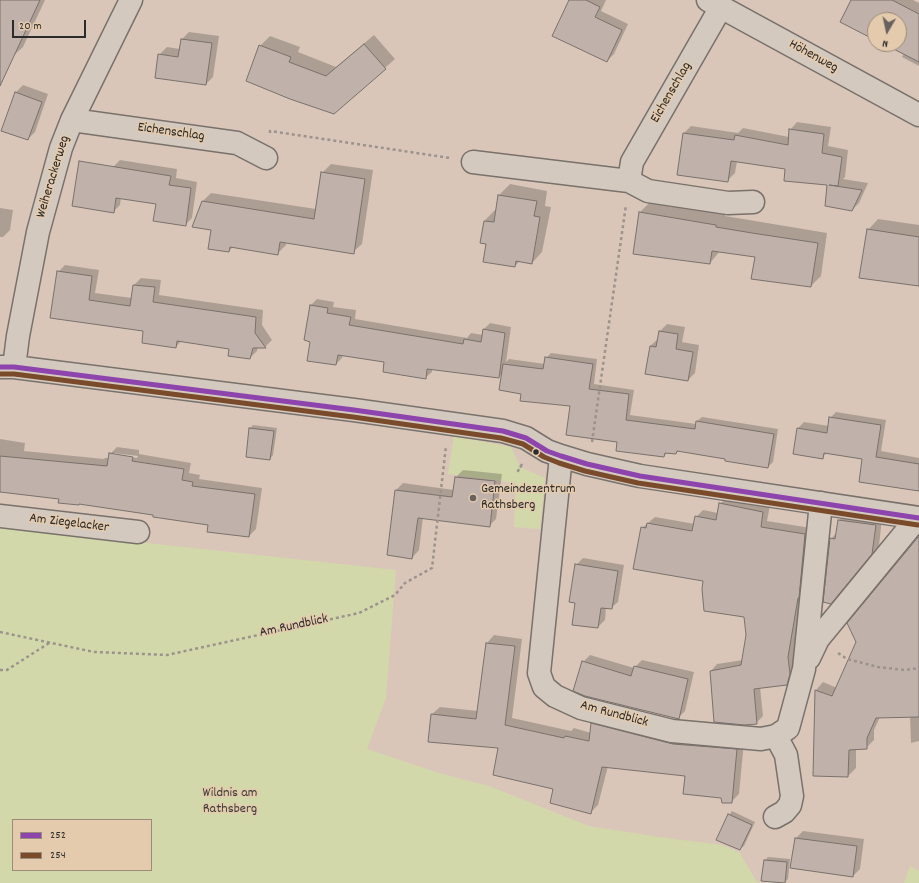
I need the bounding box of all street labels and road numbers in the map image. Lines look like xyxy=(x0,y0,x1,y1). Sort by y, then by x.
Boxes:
street label: Höhenweg xyxy=(785,37,841,77)
street label: Eichenschlag xyxy=(648,60,696,126)
street label: Eichenschlag xyxy=(136,120,206,146)
street label: Weiherackerweg xyxy=(34,134,74,220)
street label: Am Ziegelacker xyxy=(28,511,110,537)
street label: Am Rundblick xyxy=(258,612,330,642)
street label: Am Rundblick xyxy=(578,698,650,732)

